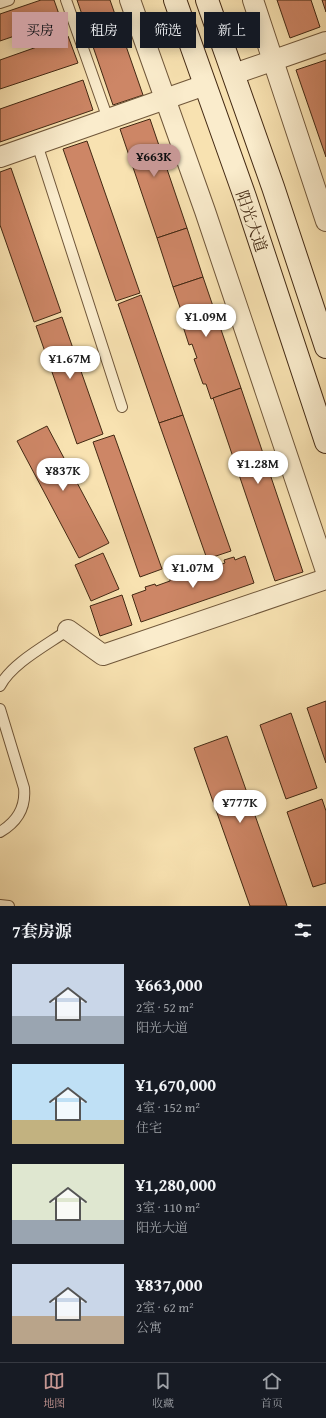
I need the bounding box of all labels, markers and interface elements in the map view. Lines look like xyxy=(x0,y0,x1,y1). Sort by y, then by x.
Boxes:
chip: 买房 xyxy=(12,12,68,48)
chip: 租房 xyxy=(76,12,132,48)
chip: 筛选 xyxy=(140,12,196,48)
chip: 新上 xyxy=(204,12,260,48)
pin: ¥663K xyxy=(126,144,182,178)
text: ¥663K xyxy=(136,147,172,166)
street label: 阳光大道 xyxy=(230,187,274,255)
pin: ¥1.09M xyxy=(173,304,239,338)
text: ¥1.09M xyxy=(185,307,227,326)
pin: ¥1.67M xyxy=(37,346,103,380)
text: ¥1.67M xyxy=(49,349,91,368)
pin: ¥1.28M xyxy=(225,451,291,485)
text: ¥1.28M xyxy=(237,454,279,473)
pin: ¥837K xyxy=(35,458,91,492)
text: ¥837K xyxy=(45,461,81,480)
pin: ¥1.07M xyxy=(160,555,226,589)
text: ¥1.07M xyxy=(172,558,214,577)
pin: ¥777K xyxy=(212,790,268,824)
text: ¥777K xyxy=(222,793,258,812)
text: 7套房源 xyxy=(12,918,72,943)
icon: filters xyxy=(292,919,314,941)
text: ¥663,000 xyxy=(136,972,202,997)
icon: home xyxy=(44,980,92,1028)
text: 2室 · 52 m² xyxy=(136,998,194,1017)
text: 阳光大道 xyxy=(136,1018,188,1037)
text: ¥1,670,000 xyxy=(136,1072,216,1097)
icon: home xyxy=(44,1080,92,1128)
text: 4室 · 152 m² xyxy=(136,1098,200,1117)
text: 住宅 xyxy=(136,1118,162,1137)
text: ¥1,280,000 xyxy=(136,1172,216,1197)
icon: home xyxy=(44,1180,92,1228)
text: 3室 · 110 m² xyxy=(136,1198,200,1217)
text: 阳光大道 xyxy=(136,1218,188,1237)
text: ¥837,000 xyxy=(136,1272,202,1297)
icon: home xyxy=(44,1280,92,1328)
text: 2室 · 62 m² xyxy=(136,1298,194,1317)
text: 公寓 xyxy=(136,1318,162,1337)
tab: 地图 xyxy=(43,1370,65,1411)
tab: 收藏 xyxy=(152,1370,174,1411)
tab: 首页 xyxy=(261,1370,283,1411)

